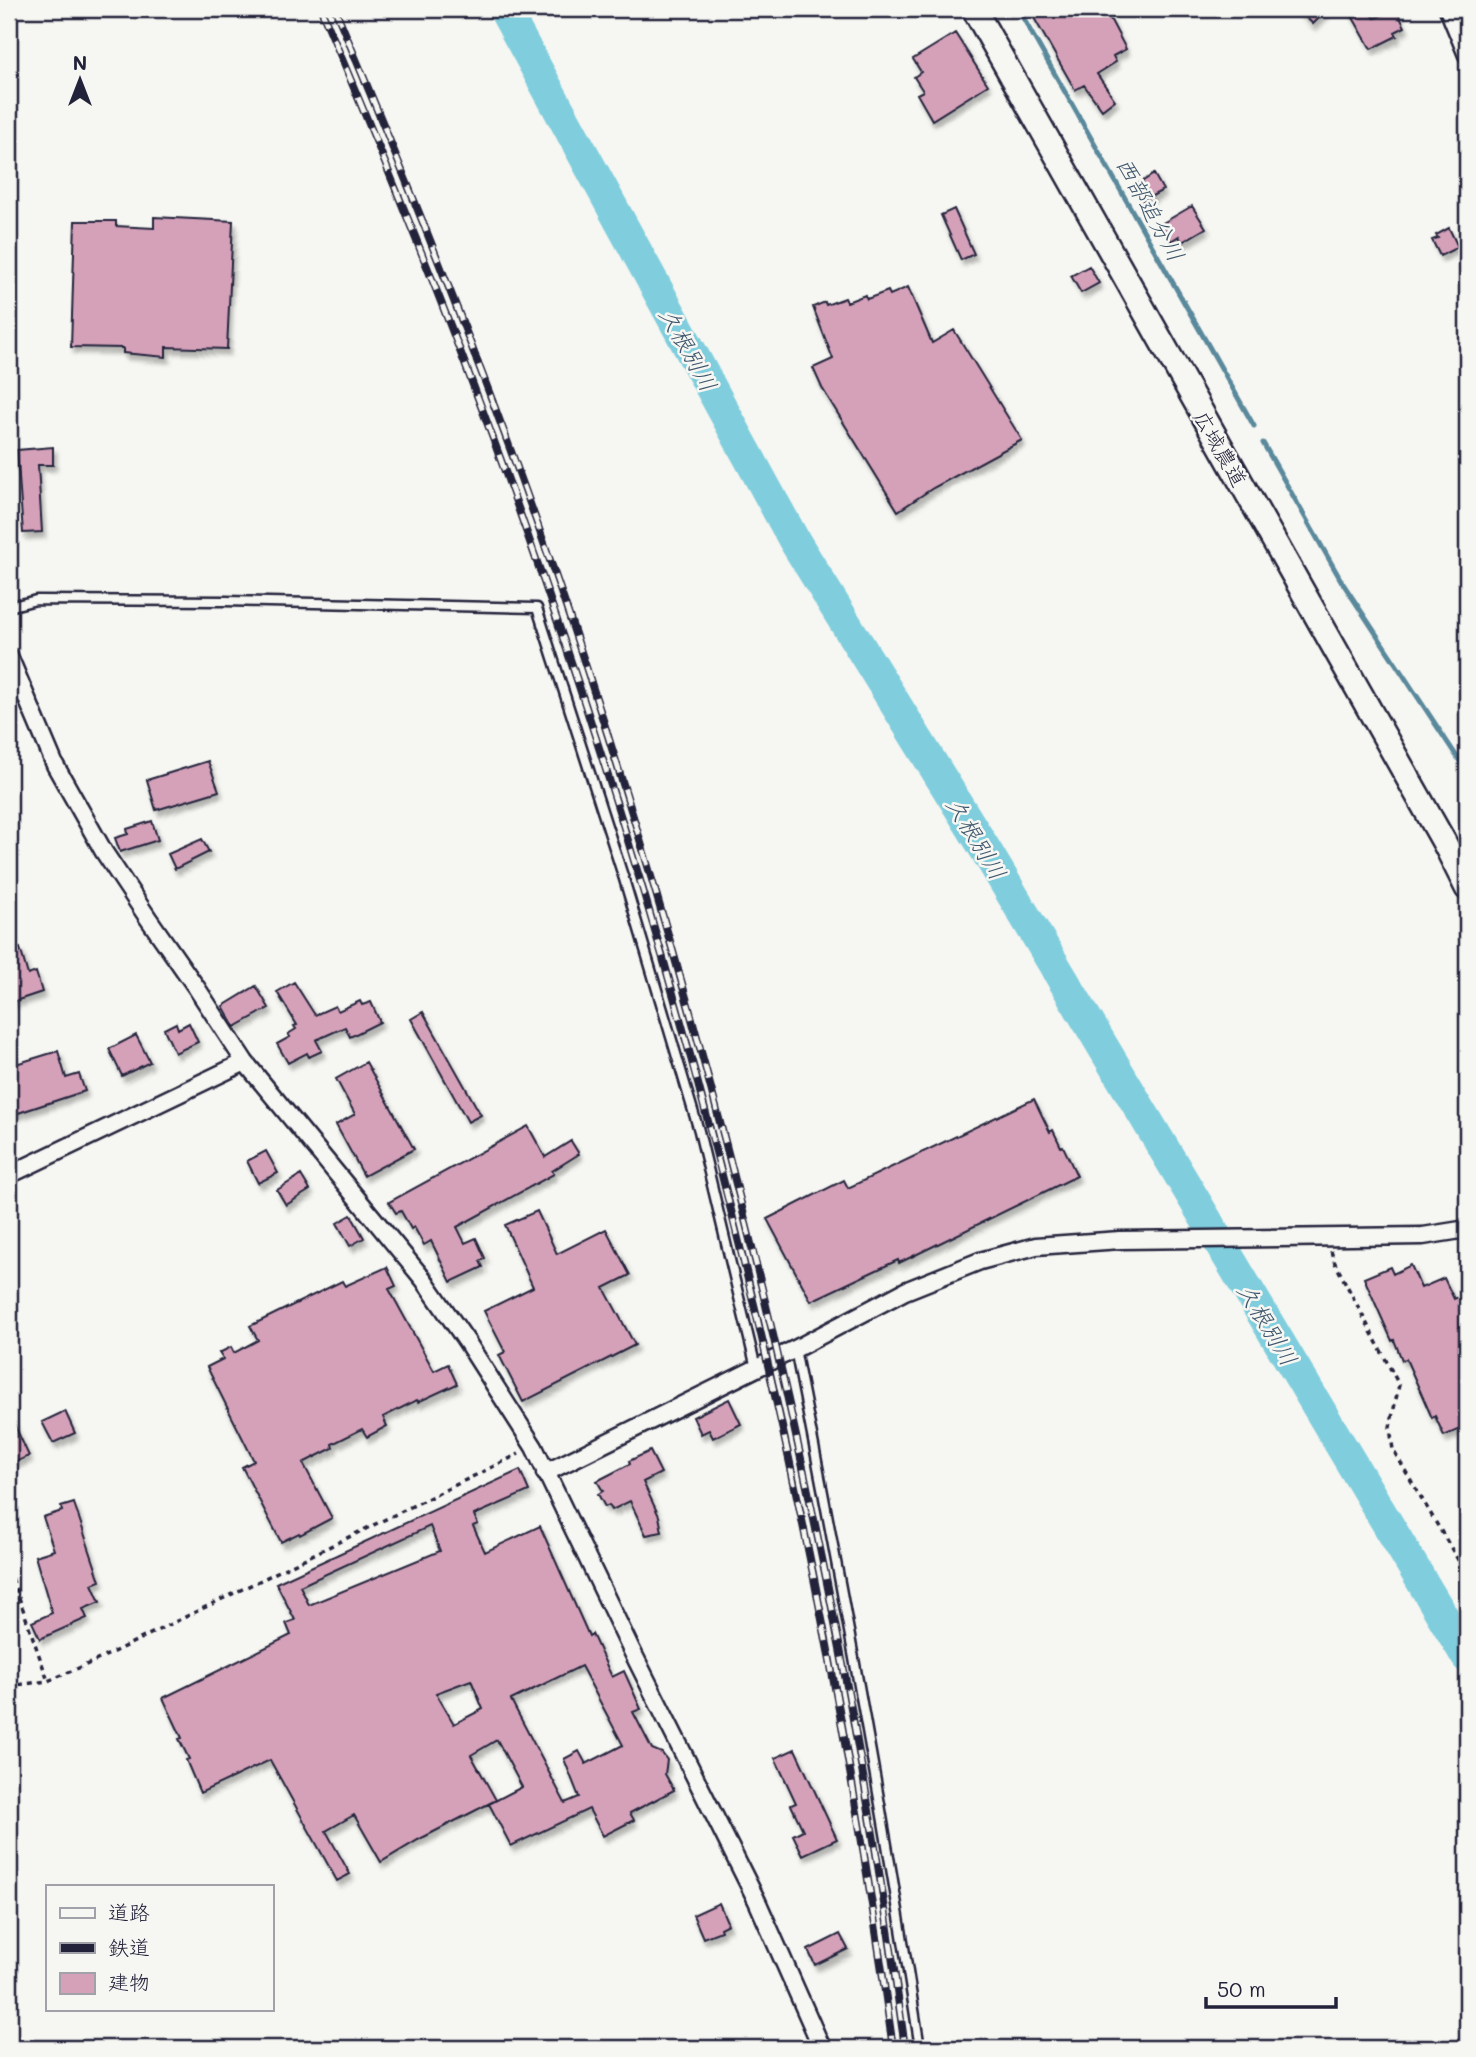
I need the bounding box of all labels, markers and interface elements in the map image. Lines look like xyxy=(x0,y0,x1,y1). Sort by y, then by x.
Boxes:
north arrow xyxy=(46,46,116,116)
text: N xyxy=(73,50,87,75)
water label: 西部追分川 xyxy=(1110,151,1192,267)
water label: 久根別川 xyxy=(654,301,724,397)
street label: 広域農道 xyxy=(1188,405,1254,491)
water label: 久根別川 xyxy=(940,791,1014,885)
water label: 久根別川 xyxy=(1231,1277,1305,1371)
legend xyxy=(46,1885,273,2011)
text: 道路 xyxy=(108,1898,150,1925)
text: 鉄道 xyxy=(108,1933,150,1960)
scale bar xyxy=(1206,1966,1336,2010)
text: 建物 xyxy=(108,1968,150,1995)
text: 50 m xyxy=(1217,1975,1266,2002)

